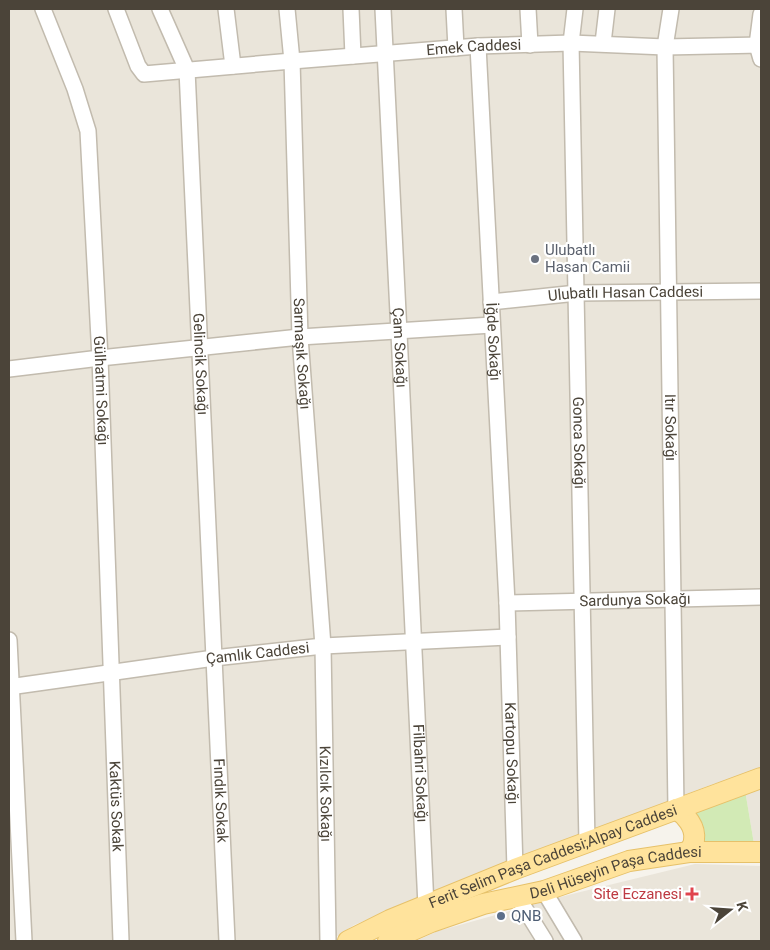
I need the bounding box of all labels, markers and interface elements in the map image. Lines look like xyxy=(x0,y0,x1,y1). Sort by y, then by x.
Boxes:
street label: Emek Caddesi xyxy=(426,36,522,59)
place label: Ulubatlı Hasan Camii xyxy=(545,241,630,276)
marker: Ulubatlı Hasan Camii xyxy=(529,253,541,265)
street label: Ulubatlı Hasan Caddesi xyxy=(547,283,703,305)
street label: Sarmaşık Sokağı xyxy=(290,298,314,410)
street label: İğde Sokağı xyxy=(482,302,504,381)
street label: Çam Sokağı xyxy=(389,307,411,388)
street label: Gelincik Sokağı xyxy=(189,313,212,415)
street label: Gülhatmi Sokağı xyxy=(90,335,112,446)
street label: Itır Sokağı xyxy=(661,394,680,461)
street label: Gonca Sokağı xyxy=(569,396,589,489)
street label: Sardunya Sokağı xyxy=(579,590,691,610)
street label: Çamlık Caddesi xyxy=(205,639,310,668)
street label: Kartopu Sokağı xyxy=(501,702,522,805)
street label: Filbahri Sokağı xyxy=(409,724,432,823)
street label: Kızılcık Sokağı xyxy=(316,745,335,842)
street label: Fındık Sokak xyxy=(210,758,232,844)
street label: Kaktüs Sokak xyxy=(106,761,127,852)
street label: Ferit Selim Paşa Caddesi;Alpay Caddesi xyxy=(426,801,680,912)
street label: Deli Hüseyin Paşa Caddesi xyxy=(528,843,702,903)
place label: Site Eczanesi xyxy=(593,885,682,903)
north arrow xyxy=(705,885,755,935)
marker: Site Eczanesi xyxy=(686,888,698,900)
text: K xyxy=(733,900,751,913)
place label: QNB xyxy=(511,907,541,925)
marker: QNB xyxy=(495,910,507,922)

